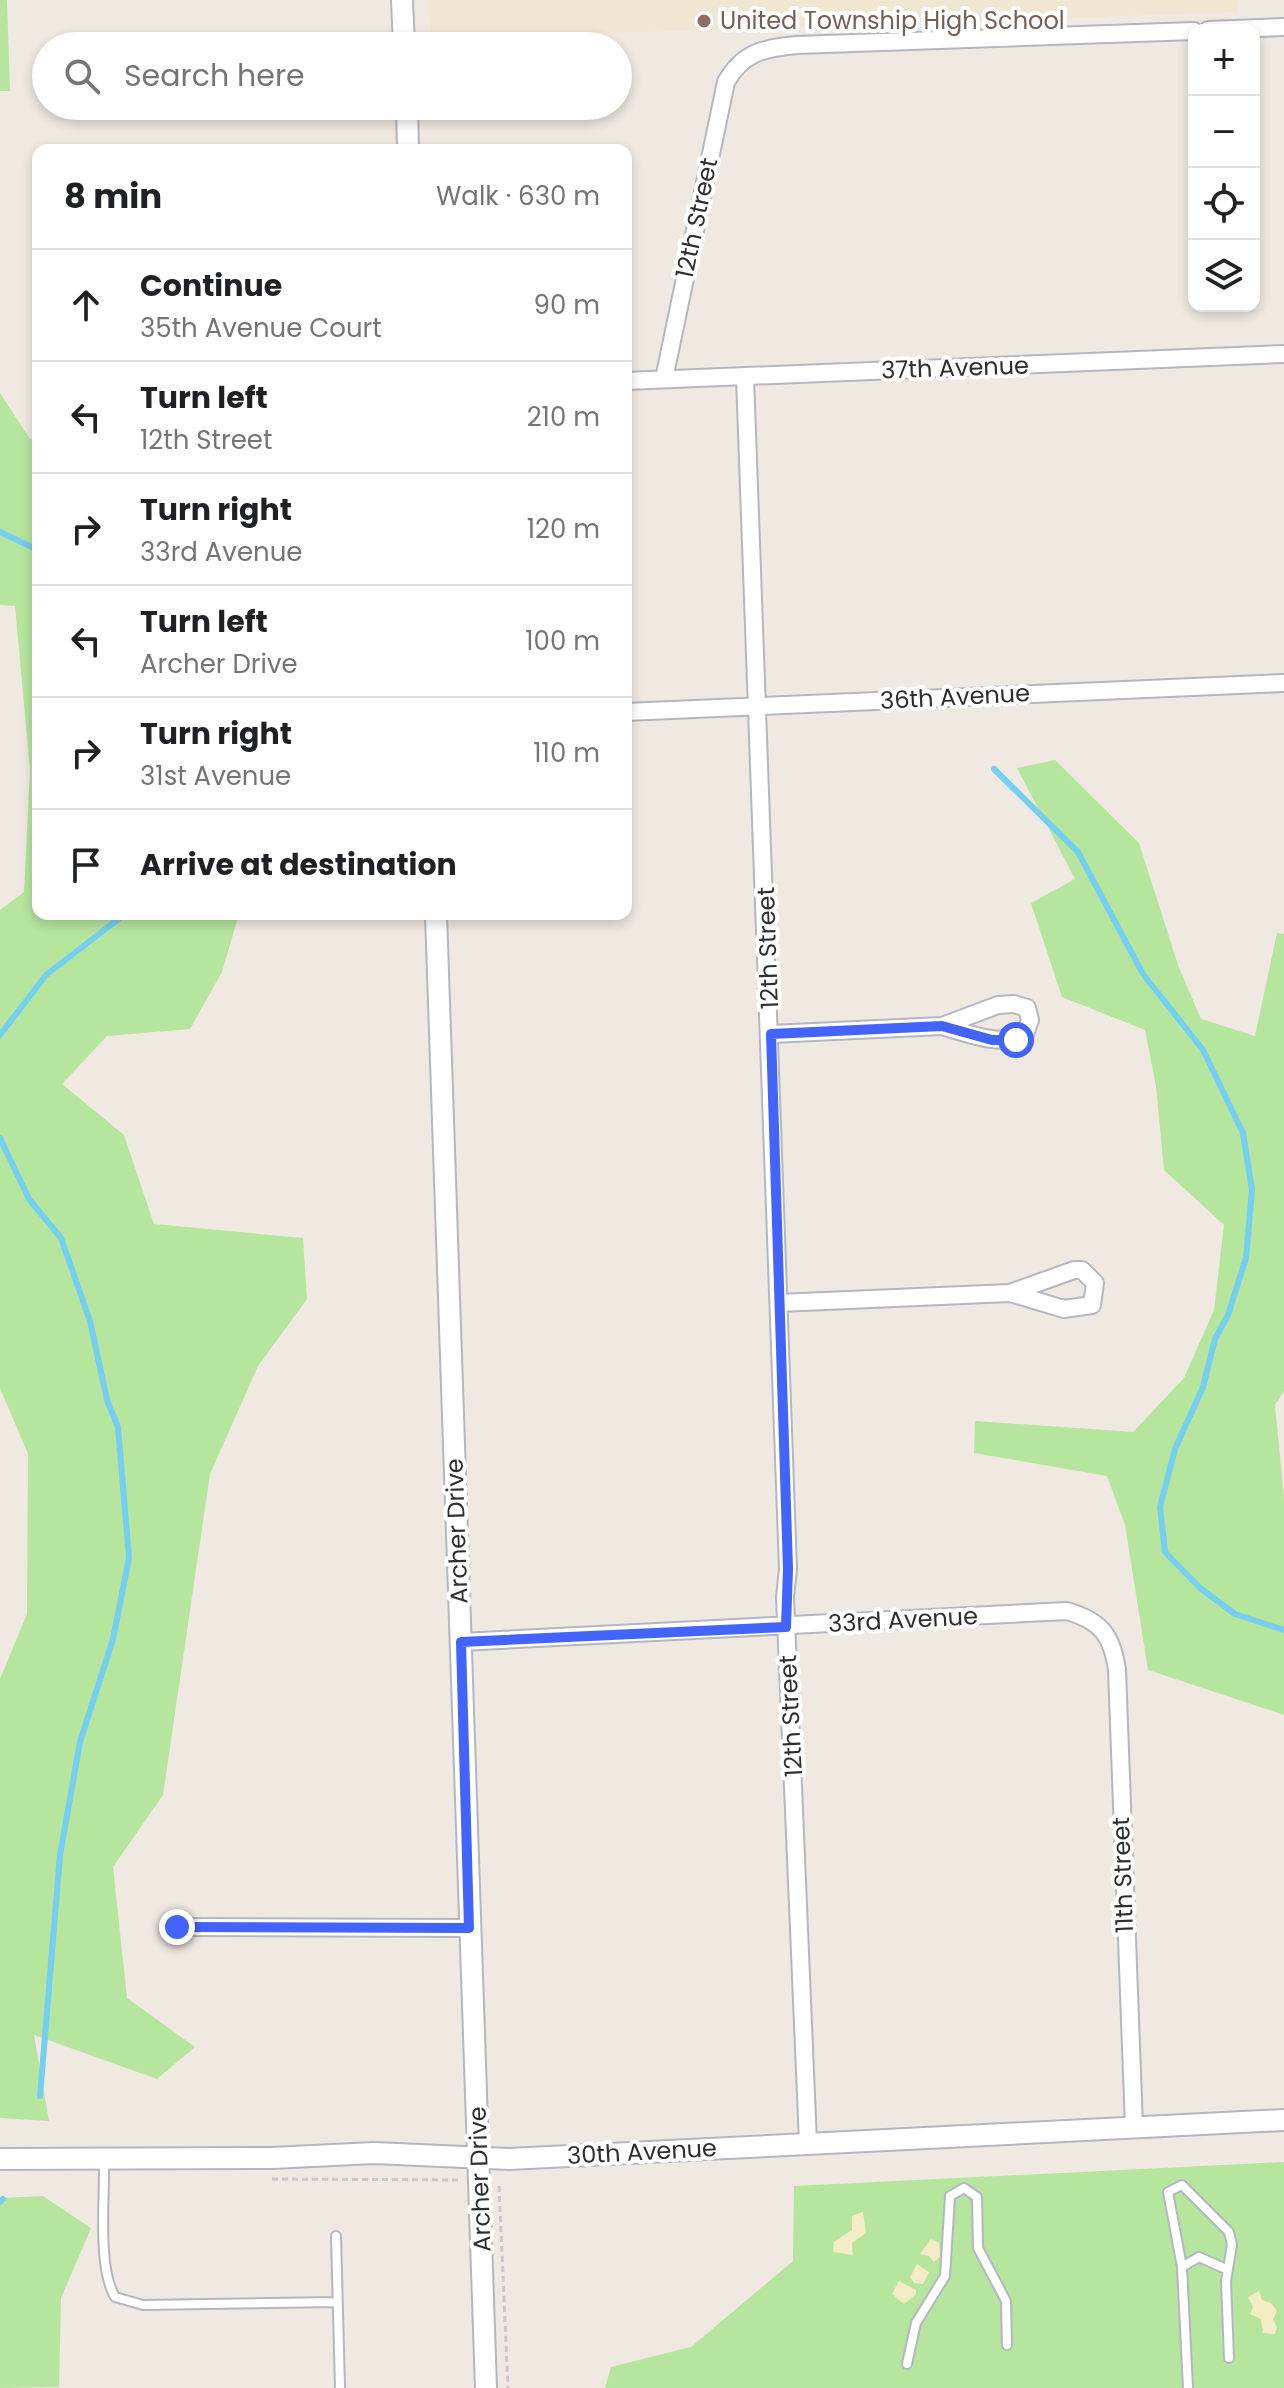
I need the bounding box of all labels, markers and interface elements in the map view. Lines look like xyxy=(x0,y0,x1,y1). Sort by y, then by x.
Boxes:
place label: United Township High School xyxy=(720,4,1065,37)
marker: United Township High School xyxy=(695,12,713,30)
map controls xyxy=(1188,24,1260,312)
button: + xyxy=(1188,24,1260,96)
search box xyxy=(32,32,632,120)
icon: search xyxy=(60,54,104,98)
text: Search here xyxy=(124,54,305,97)
button: − xyxy=(1188,96,1260,168)
street label: 12th Street xyxy=(668,155,725,281)
button: locate xyxy=(1188,168,1260,240)
text: 8 min xyxy=(64,172,162,220)
text: Walk · 630 m xyxy=(436,178,600,214)
button: layers xyxy=(1188,240,1260,312)
text: Continue xyxy=(140,264,282,307)
icon: ahead xyxy=(64,283,108,327)
text: 90 m xyxy=(534,287,600,323)
text: 35th Avenue Court xyxy=(140,310,382,346)
street label: 37th Avenue xyxy=(881,348,1029,387)
text: Turn left xyxy=(140,376,268,419)
icon: left xyxy=(64,395,108,439)
text: 210 m xyxy=(527,399,600,435)
text: 12th Street xyxy=(140,422,272,458)
text: Turn right xyxy=(140,488,292,531)
icon: right xyxy=(64,507,108,551)
text: 120 m xyxy=(527,511,600,547)
text: 33rd Avenue xyxy=(140,534,302,570)
text: Turn left xyxy=(140,600,268,643)
icon: left xyxy=(64,619,108,663)
text: 100 m xyxy=(525,623,600,659)
text: Archer Drive xyxy=(140,646,298,682)
street label: 36th Avenue xyxy=(879,676,1031,717)
text: Turn right xyxy=(140,712,292,755)
icon: right xyxy=(64,731,108,775)
text: 110 m xyxy=(533,735,600,771)
text: 31st Avenue xyxy=(140,758,291,794)
icon: arrive xyxy=(64,843,108,887)
text: Arrive at destination xyxy=(140,843,457,886)
street label: 12th Street xyxy=(749,886,786,1010)
route start xyxy=(998,1022,1034,1058)
street label: Archer Drive xyxy=(437,1458,476,1604)
street label: 33rd Avenue xyxy=(827,1599,979,1640)
street label: 12th Street xyxy=(771,1654,810,1778)
street label: 11th Street xyxy=(1104,1816,1141,1934)
route end xyxy=(159,1909,195,1945)
street label: Archer Drive xyxy=(460,2106,499,2252)
street label: 30th Avenue xyxy=(566,2131,718,2172)

